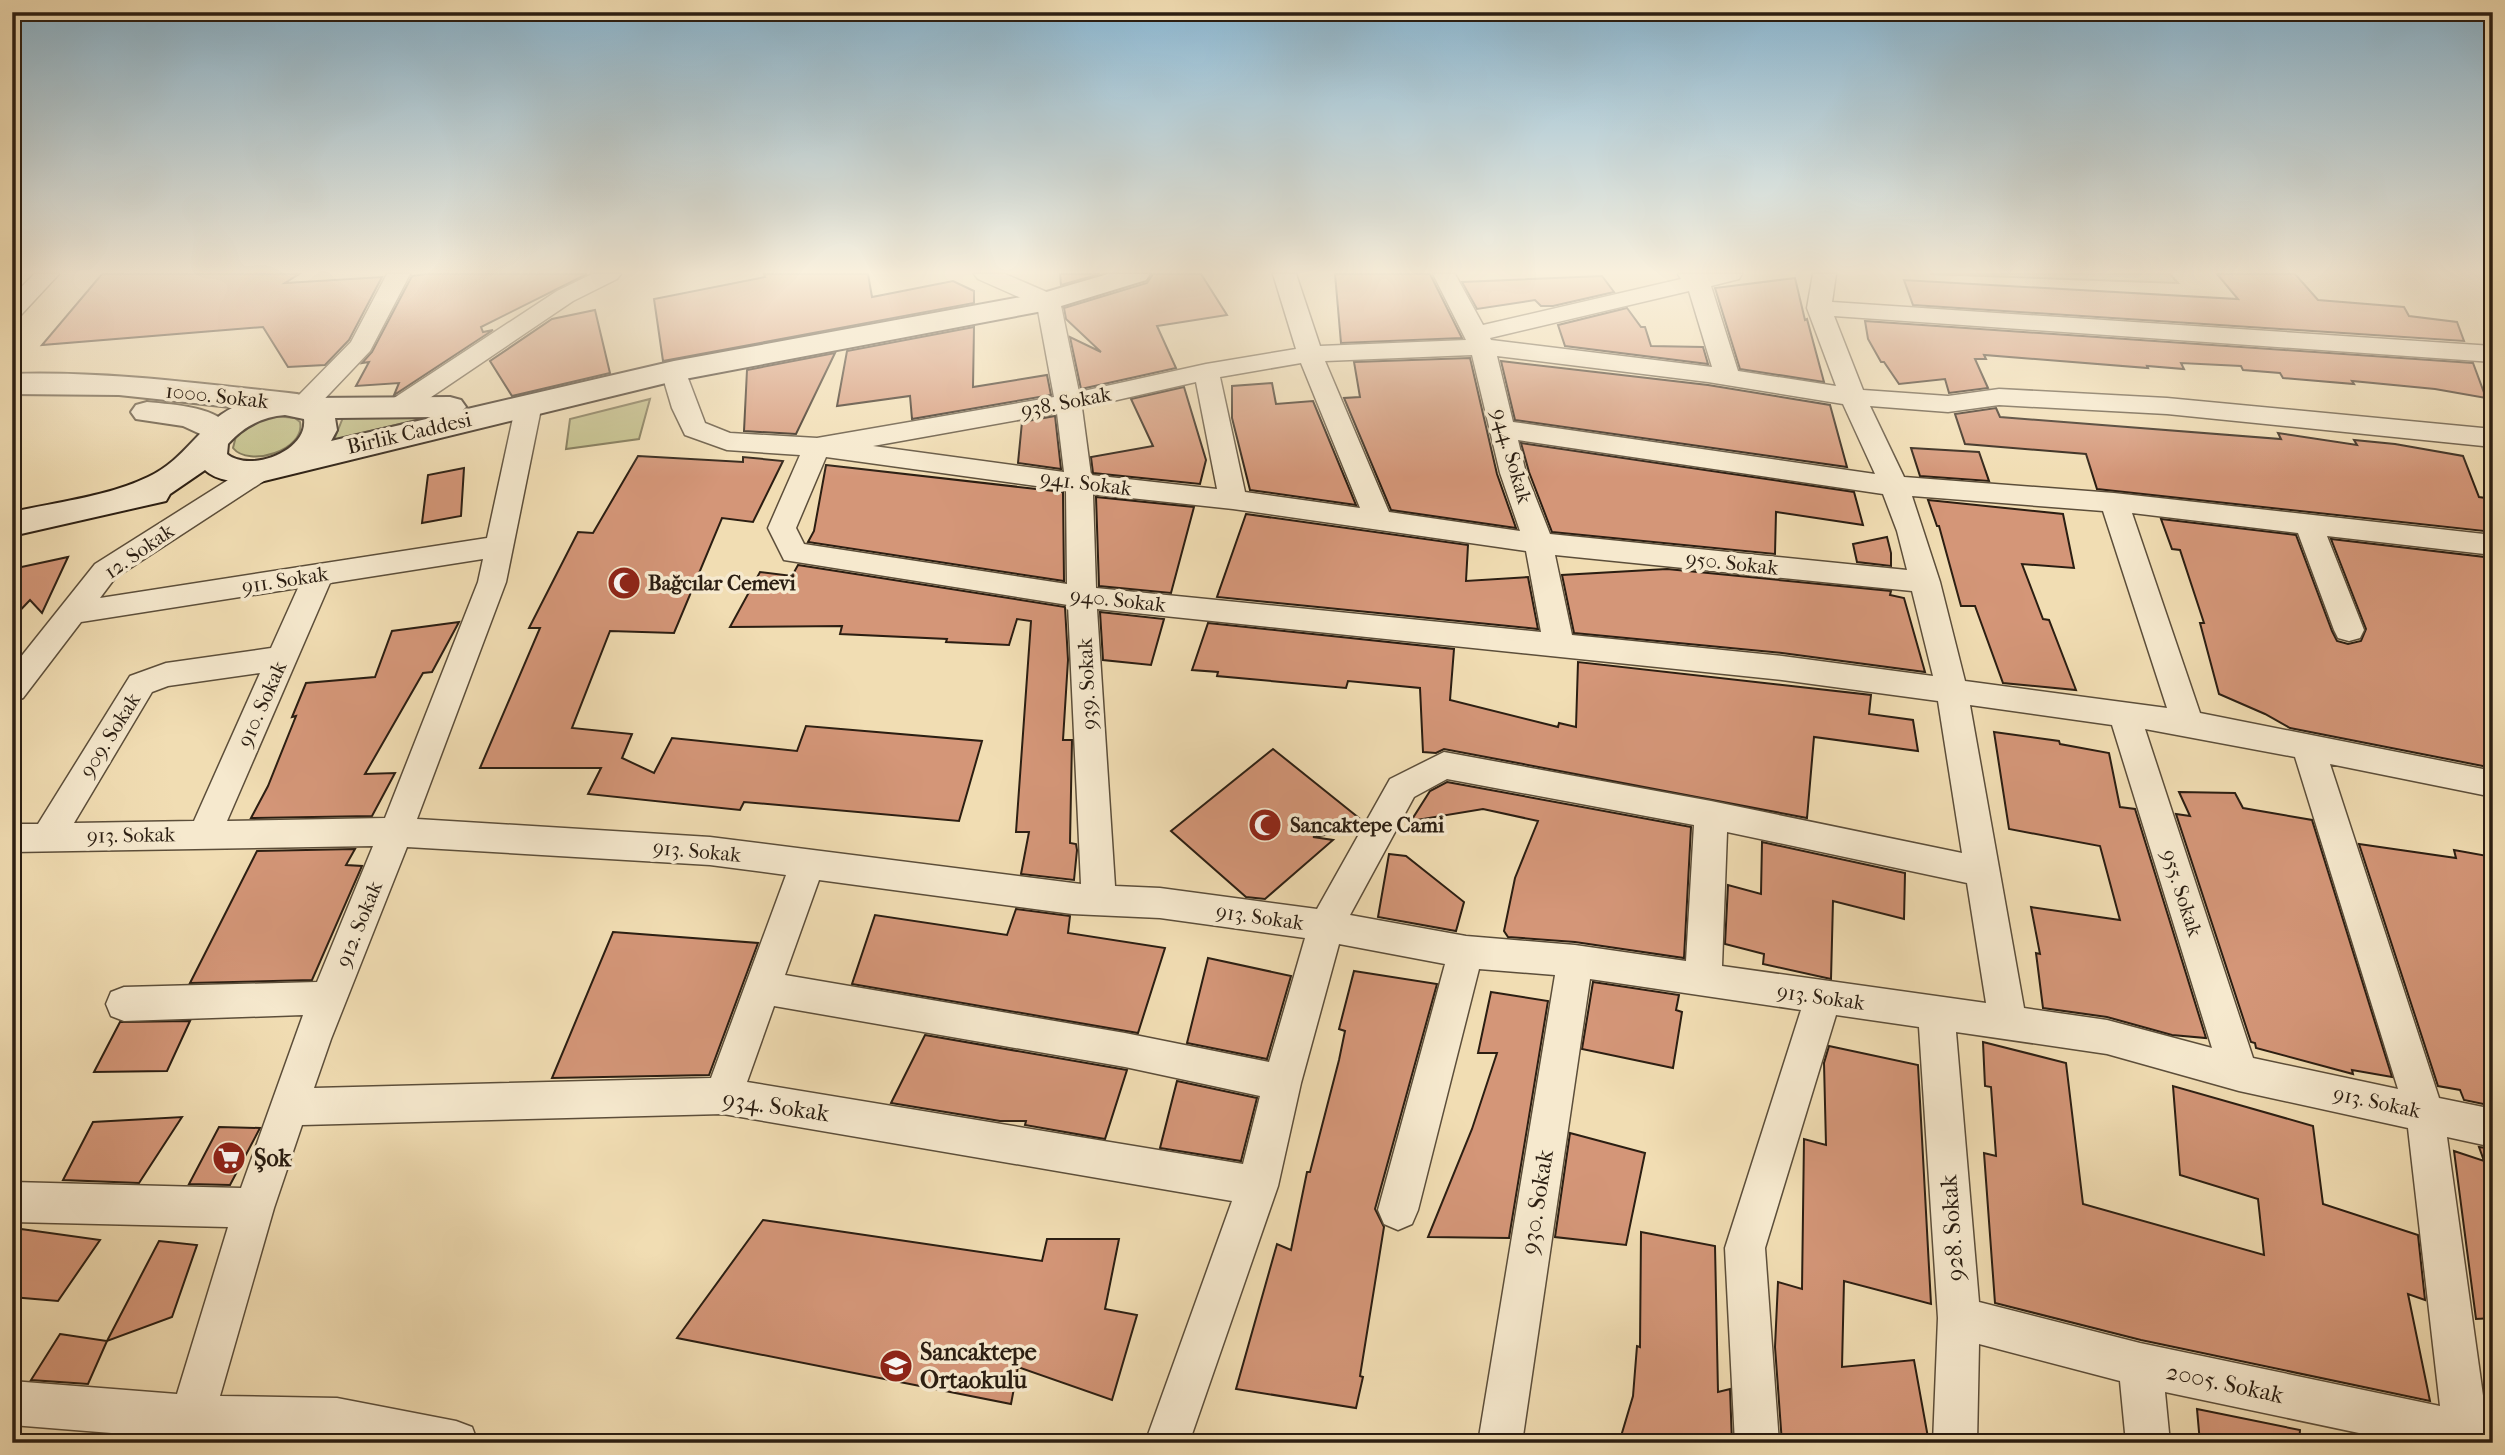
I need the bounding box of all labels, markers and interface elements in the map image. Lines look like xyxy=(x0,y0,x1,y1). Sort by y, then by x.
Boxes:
street label: 1000. Sokak xyxy=(164,379,270,413)
street label: 938. Sokak xyxy=(1019,381,1113,422)
street label: 944. Sokak xyxy=(1487,406,1537,506)
street label: Birlik Caddesi xyxy=(344,407,474,459)
street label: 941. Sokak xyxy=(1039,465,1133,501)
street label: 12. Sokak xyxy=(100,518,179,584)
street label: 950. Sokak xyxy=(1685,546,1780,580)
street label: 911. Sokak xyxy=(240,561,330,599)
mosque icon: Bağcılar Cemevi xyxy=(605,564,643,602)
place label: Bağcılar Cemevi xyxy=(648,571,797,595)
street label: 940. Sokak xyxy=(1069,583,1167,617)
street label: 939. Sokak xyxy=(1073,637,1101,730)
street label: 910. Sokak xyxy=(232,657,292,751)
street label: 909. Sokak xyxy=(75,688,145,782)
mosque icon: Sancaktepe Cami xyxy=(1246,806,1284,844)
place label: Sancaktepe Cami xyxy=(1290,813,1445,837)
street label: 913. Sokak xyxy=(87,822,176,848)
street label: 913. Sokak xyxy=(652,835,742,867)
street label: 955. Sokak xyxy=(2157,846,2207,940)
street label: 912. Sokak xyxy=(331,877,387,970)
street label: 913. Sokak xyxy=(1215,899,1306,935)
street label: 913. Sokak xyxy=(1776,979,1867,1015)
street label: 913. Sokak xyxy=(2331,1081,2423,1123)
street label: 934. Sokak xyxy=(721,1085,832,1127)
supermarket icon: Şok xyxy=(210,1139,248,1177)
place label: Şok xyxy=(254,1144,291,1173)
street label: 930. Sokak xyxy=(1515,1147,1559,1256)
street label: 928. Sokak xyxy=(1934,1173,1970,1282)
place label: Sancaktepe Ortaokulu xyxy=(920,1338,1037,1394)
school or university icon: Sancaktepe Ortaokulu xyxy=(877,1347,915,1385)
street label: 2005. Sokak xyxy=(2164,1357,2287,1409)

